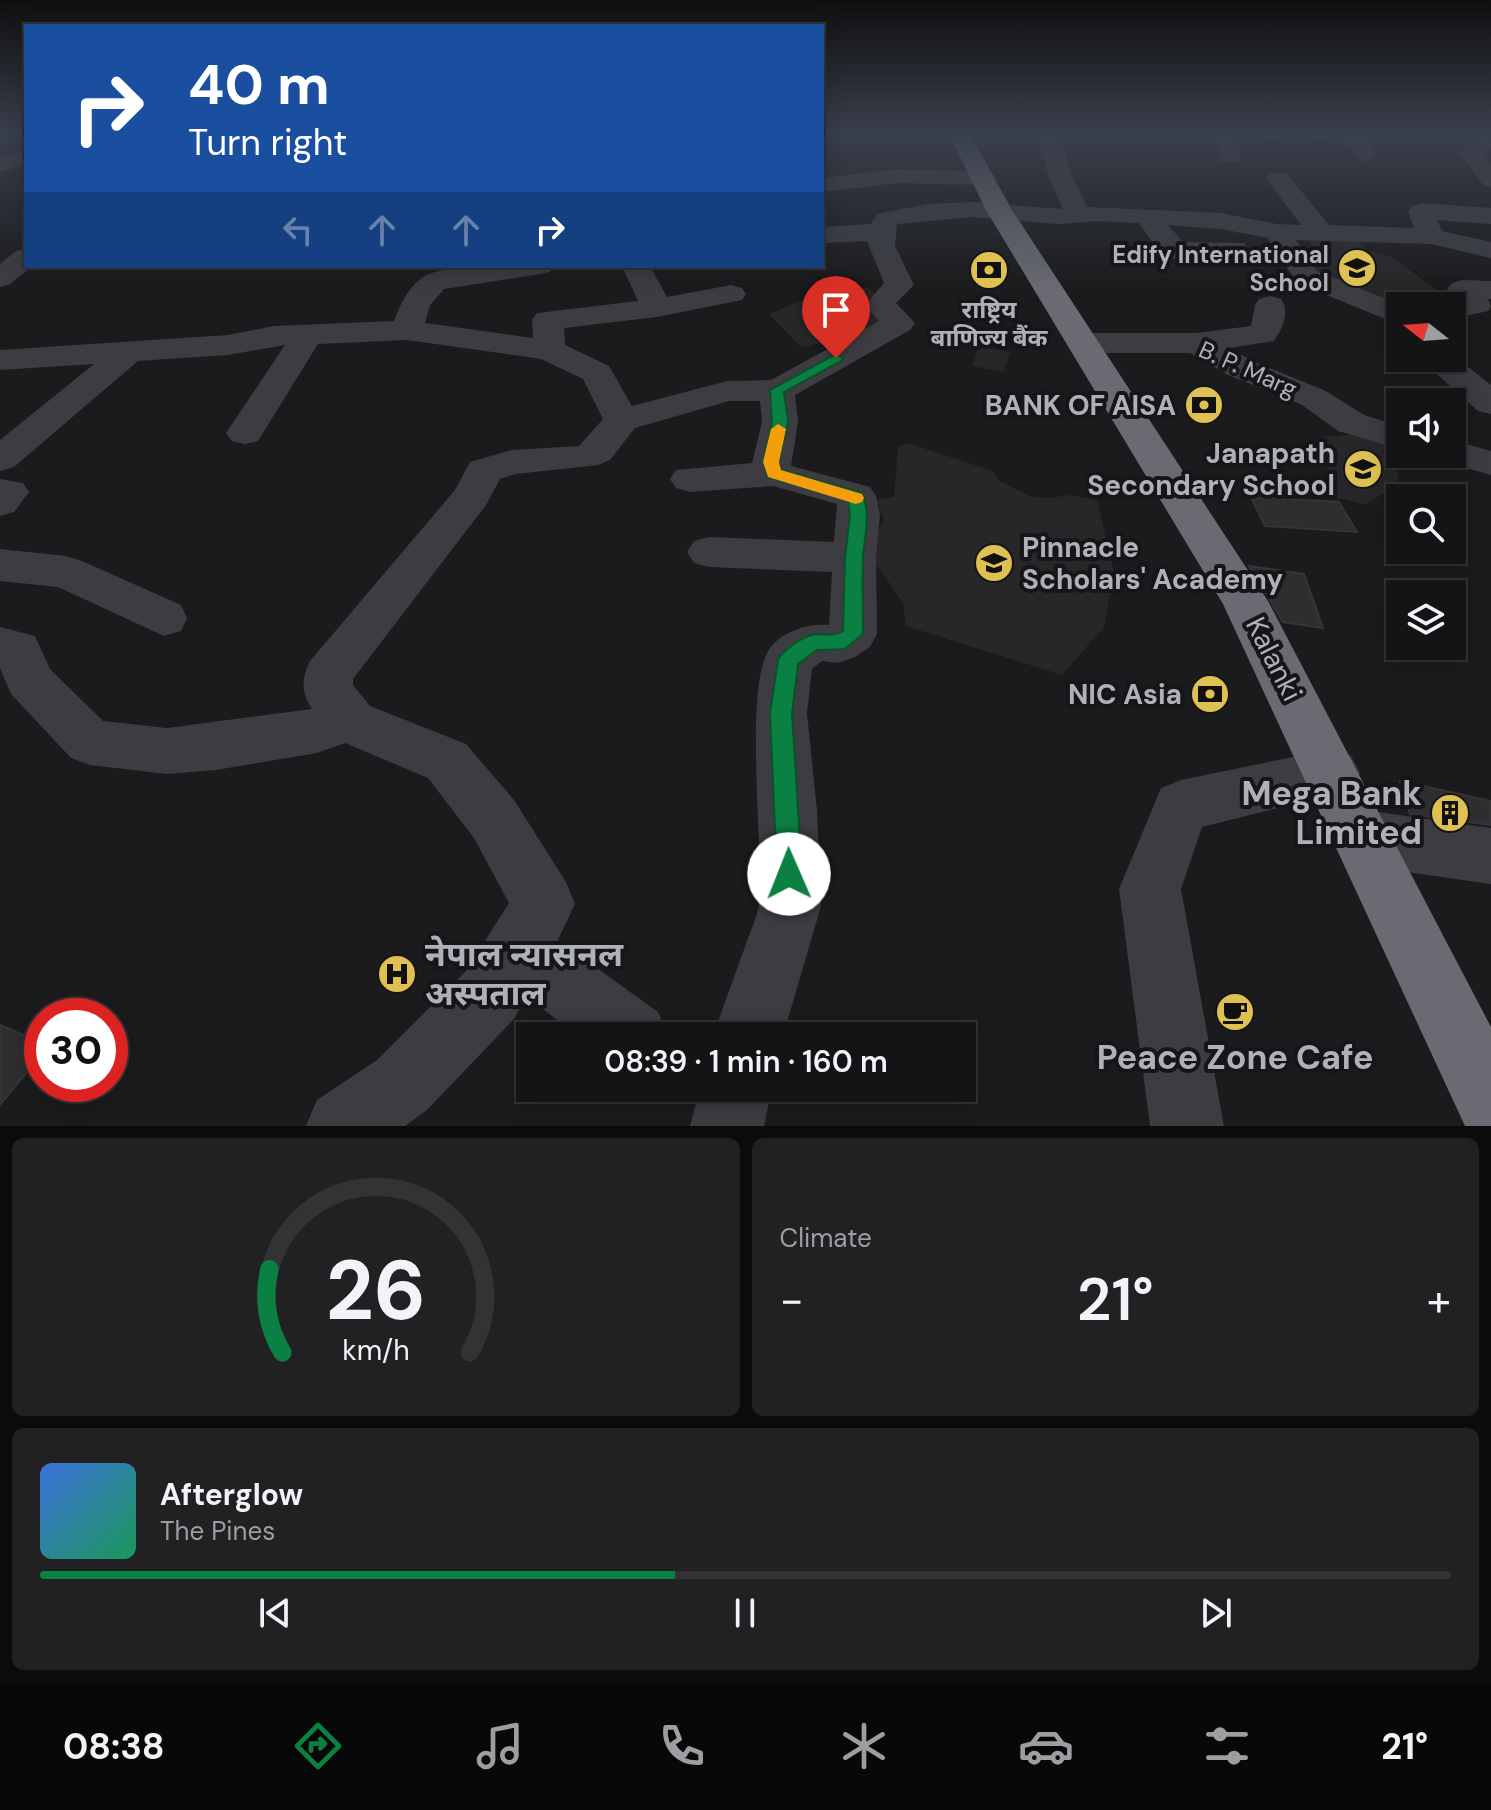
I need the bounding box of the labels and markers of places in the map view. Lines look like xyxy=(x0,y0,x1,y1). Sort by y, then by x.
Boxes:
place label: Edify International School xyxy=(1112,239,1329,298)
school or university icon: Edify International School xyxy=(1336,247,1378,289)
bank icon: राष्ट्रिय बाणिज्य बैंक xyxy=(968,249,1010,291)
pin xyxy=(802,276,870,358)
place label: राष्ट्रिय बाणिज्य बैंक xyxy=(931,294,1048,353)
bank icon: BANK OF AISA xyxy=(1183,384,1225,426)
place label: BANK OF AISA xyxy=(985,387,1176,424)
place label: Janapath Secondary School xyxy=(1087,435,1335,504)
school or university icon: Janapath Secondary School xyxy=(1342,448,1384,490)
place label: Pinnacle Scholars' Academy xyxy=(1022,529,1283,598)
school or university icon: Pinnacle Scholars' Academy xyxy=(973,542,1015,584)
bank icon: NIC Asia xyxy=(1189,673,1231,715)
place label: NIC Asia xyxy=(1068,676,1182,713)
place label: Mega Bank Limited xyxy=(1241,771,1422,855)
building icon: Mega Bank Limited xyxy=(1429,792,1471,834)
place label: नेपाल न्यासनल अस्पताल xyxy=(425,932,624,1016)
hospital icon: नेपाल न्यासनल अस्पताल xyxy=(376,953,418,995)
cafe icon: Peace Zone Cafe xyxy=(1214,991,1256,1033)
place label: Peace Zone Cafe xyxy=(1097,1035,1373,1080)

